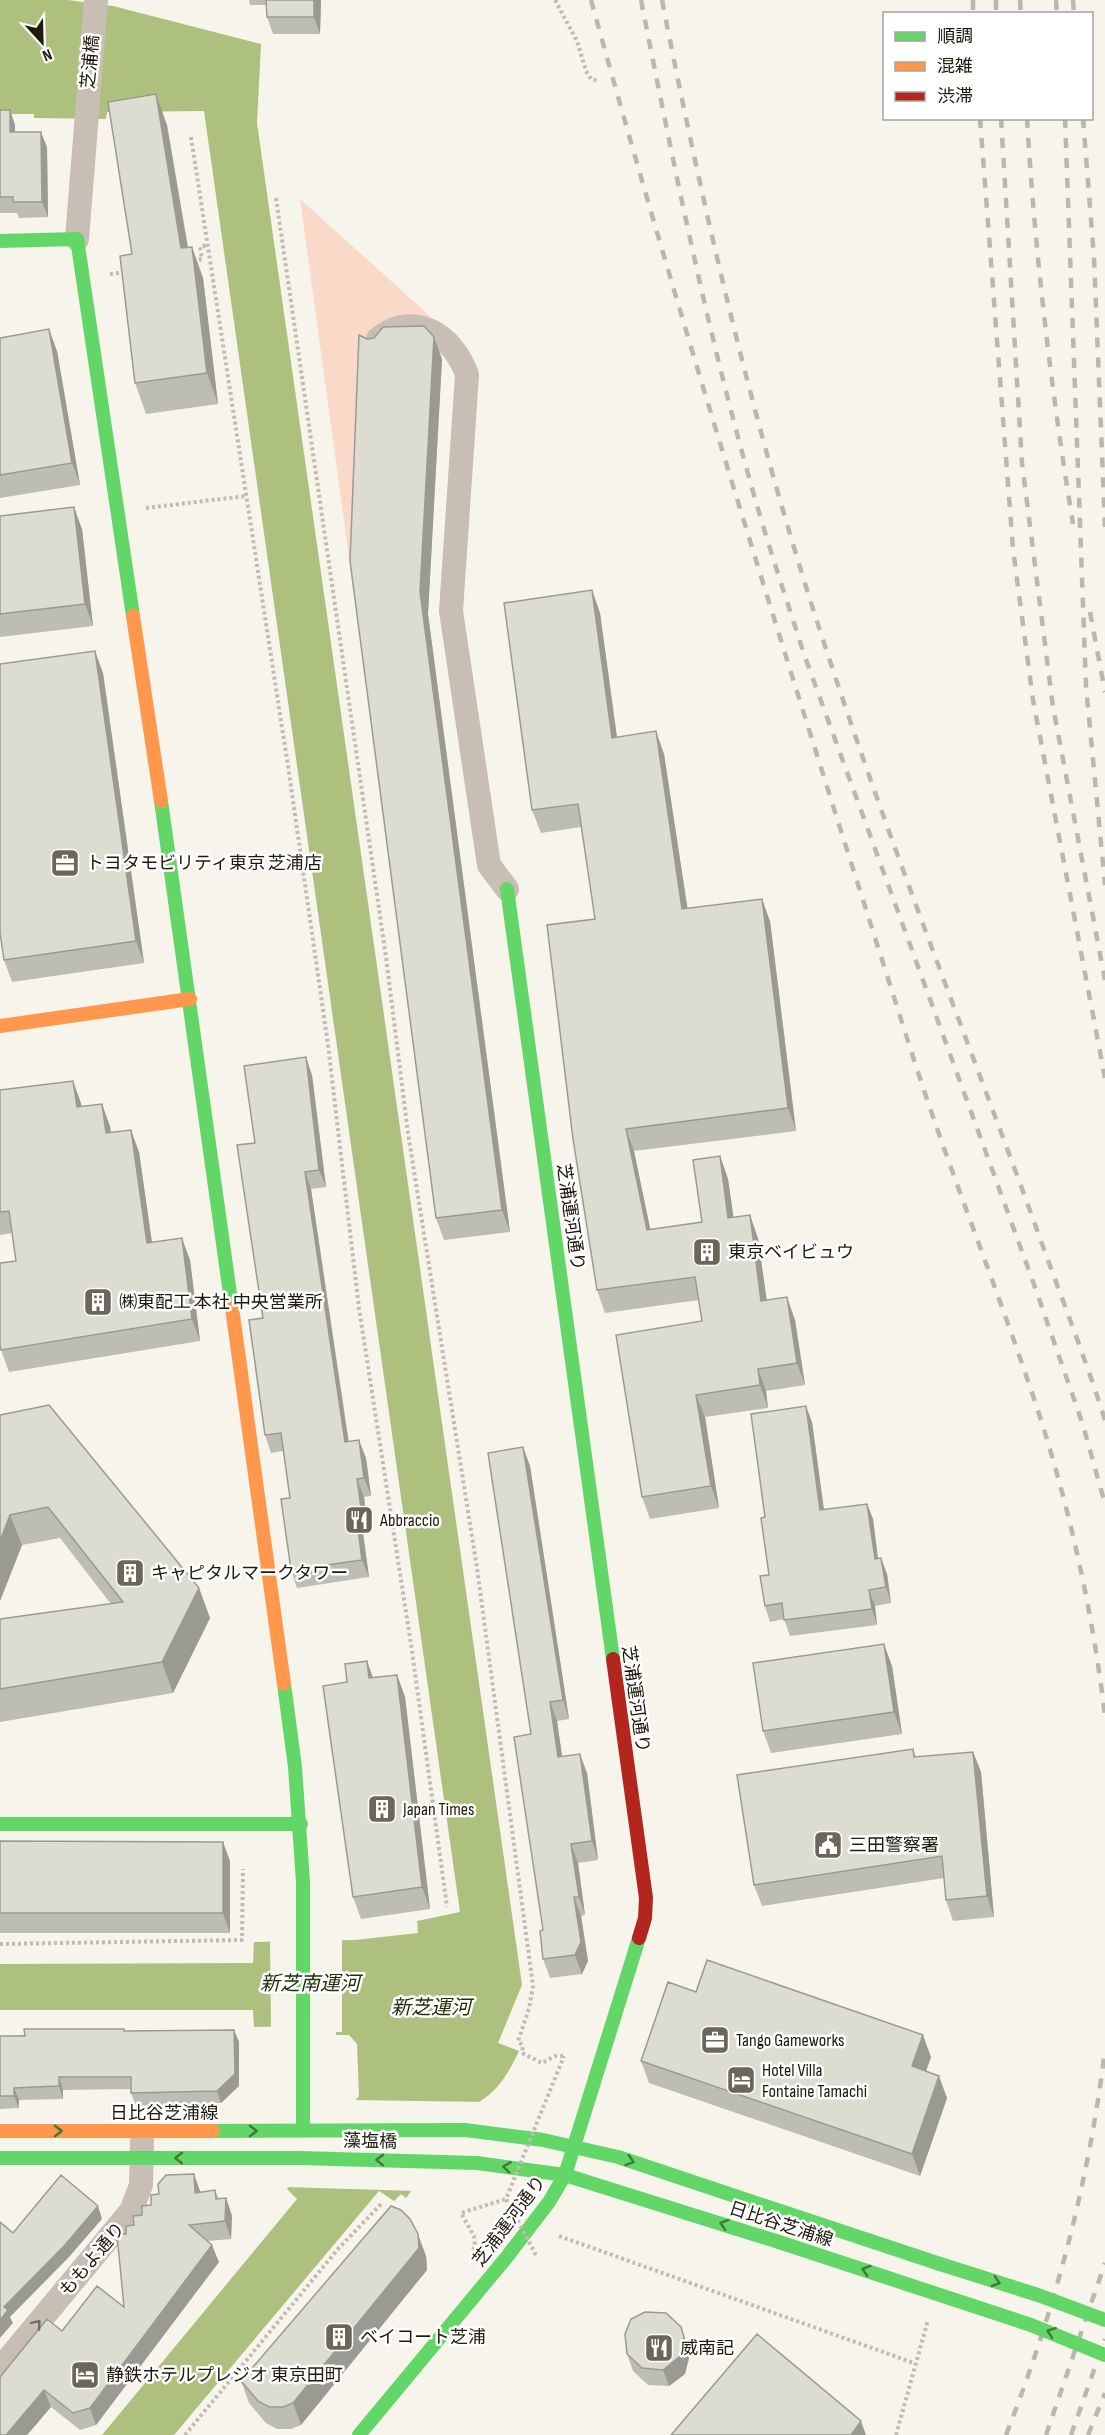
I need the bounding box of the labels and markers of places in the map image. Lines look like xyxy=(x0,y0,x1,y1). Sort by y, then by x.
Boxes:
office icon: トヨタモビリティ東京 芝浦店 xyxy=(49,847,81,879)
place label: トヨタモビリティ東京 芝浦店 xyxy=(86,853,322,874)
building icon: 東京ベイビュウ xyxy=(691,1236,723,1268)
place label: 東京ベイビュウ xyxy=(728,1242,854,1263)
building icon: ㈱東配工 本社 中央営業所 xyxy=(82,1286,114,1318)
place label: ㈱東配工 本社 中央営業所 xyxy=(119,1292,323,1313)
restaurant icon: Abbraccio xyxy=(343,1504,375,1536)
place label: Abbraccio xyxy=(379,1510,440,1531)
building icon: キャピタルマークタワー xyxy=(114,1557,146,1589)
place label: キャピタルマークタワー xyxy=(151,1563,348,1584)
building icon: Japan Times xyxy=(366,1793,398,1825)
place label: Japan Times xyxy=(402,1799,474,1820)
public building icon: 三田警察署 xyxy=(812,1829,844,1861)
place label: 三田警察署 xyxy=(849,1835,939,1856)
office icon: Tango Gameworks xyxy=(699,2024,731,2056)
place label: Tango Gameworks xyxy=(736,2030,845,2051)
place label: Hotel Villa Fontaine Tamachi xyxy=(762,2060,867,2102)
hotel icon: Hotel Villa Fontaine Tamachi xyxy=(725,2064,757,2096)
building icon: ベイコート芝浦 xyxy=(323,2321,355,2353)
place label: ベイコート芝浦 xyxy=(360,2327,486,2348)
restaurant icon: 威南記 xyxy=(643,2332,675,2364)
place label: 威南記 xyxy=(680,2338,734,2359)
hotel icon: 静鉄ホテルプレジオ 東京田町 xyxy=(69,2359,101,2391)
place label: 静鉄ホテルプレジオ 東京田町 xyxy=(106,2365,343,2386)

